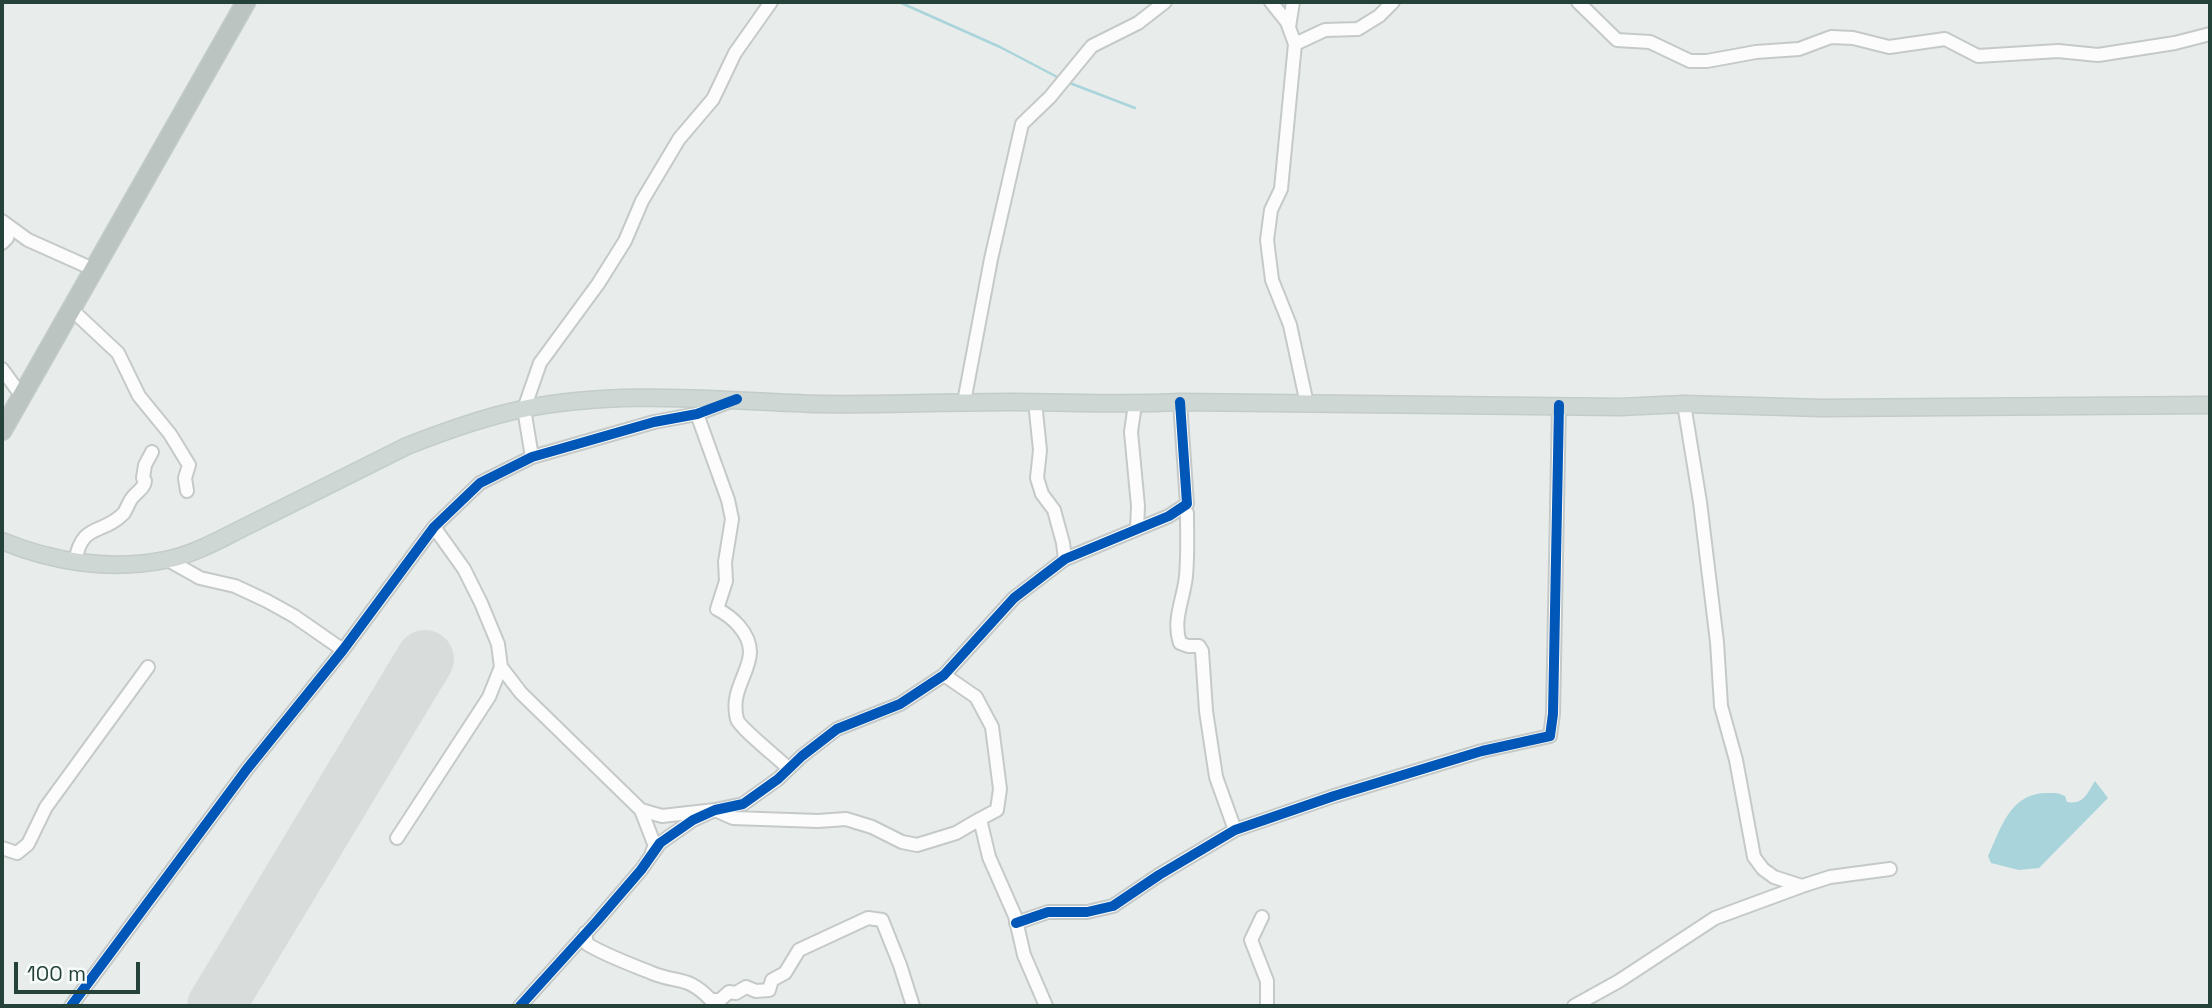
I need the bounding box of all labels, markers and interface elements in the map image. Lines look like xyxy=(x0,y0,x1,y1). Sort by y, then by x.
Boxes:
scale bar xyxy=(18,948,144,992)
text: 100 m xyxy=(27,960,86,987)

